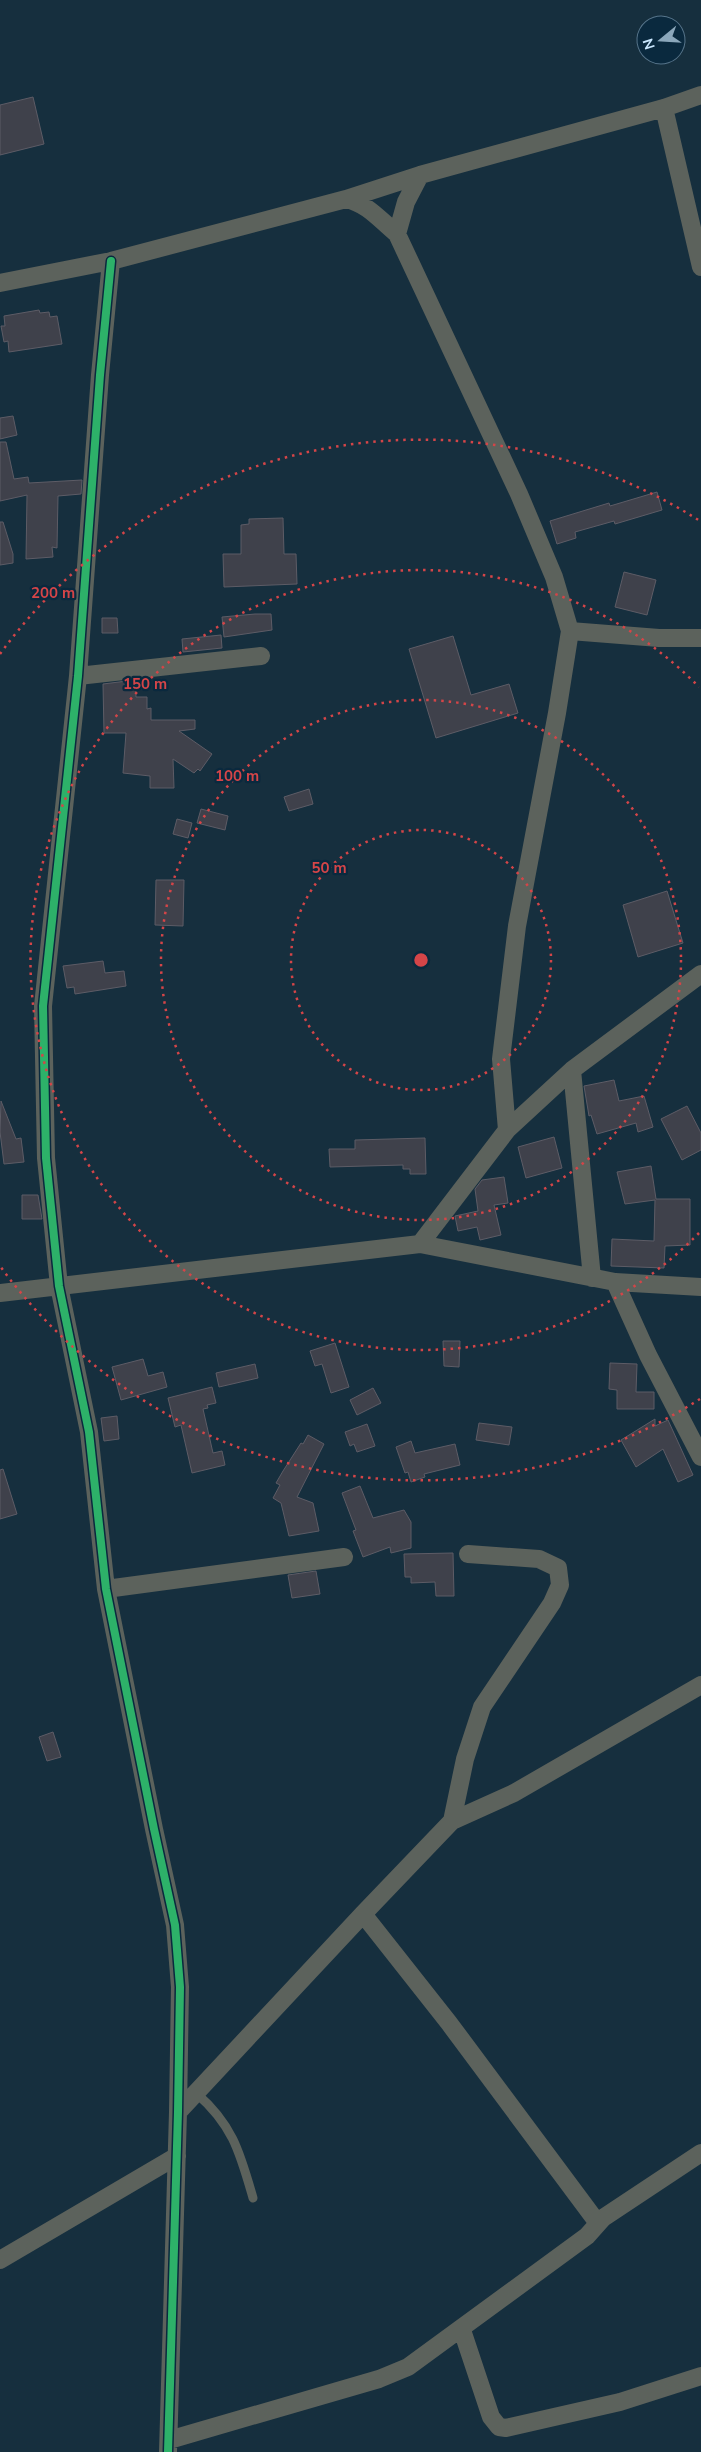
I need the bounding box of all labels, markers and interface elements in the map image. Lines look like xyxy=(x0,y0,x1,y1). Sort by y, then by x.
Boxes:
north arrow xyxy=(636,15,686,65)
text: N xyxy=(638,36,660,52)
text: 200 m xyxy=(31,583,75,603)
text: 150 m xyxy=(123,674,167,694)
text: 100 m xyxy=(215,766,259,786)
text: 50 m xyxy=(311,858,347,878)
centre of rings xyxy=(412,951,430,969)

